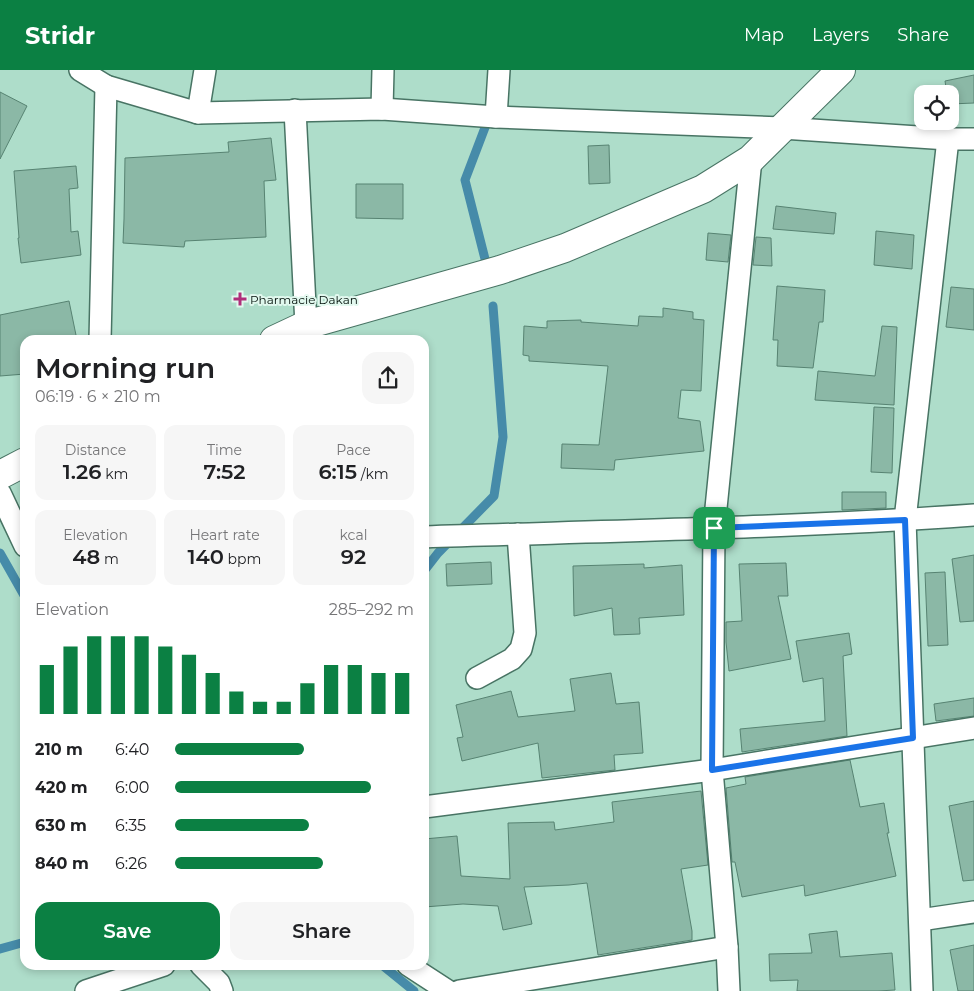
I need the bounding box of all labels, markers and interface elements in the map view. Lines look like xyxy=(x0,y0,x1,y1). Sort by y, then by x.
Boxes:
text: Stridr xyxy=(25,21,95,50)
text: Map xyxy=(744,24,784,46)
text: Layers xyxy=(812,24,869,46)
text: Share xyxy=(897,24,949,46)
map controls xyxy=(914,85,959,130)
button: locate xyxy=(914,85,959,130)
place label: Pharmacie Dakan xyxy=(250,292,358,307)
marker: Pharmacie Dakan xyxy=(234,293,246,305)
text: Morning run xyxy=(35,351,215,385)
button: share xyxy=(362,352,414,404)
text: 06:19 · 6 × 210 m xyxy=(35,387,161,406)
text: Distance xyxy=(65,441,126,459)
text: Time xyxy=(207,441,242,459)
text: Pace xyxy=(336,441,371,459)
text: 1.26 xyxy=(63,459,101,484)
text: 7:52 xyxy=(204,459,245,484)
text: 6:15 xyxy=(318,459,357,484)
text: km xyxy=(101,465,128,483)
text: /km xyxy=(357,465,389,483)
pin xyxy=(693,507,735,549)
icon: arrive xyxy=(700,514,728,542)
text: Elevation xyxy=(63,526,128,544)
text: Heart rate xyxy=(189,526,260,544)
text: kcal xyxy=(340,526,367,544)
text: 48 xyxy=(72,544,100,569)
text: 140 xyxy=(188,544,224,569)
text: 92 xyxy=(341,544,366,569)
text: m xyxy=(100,550,119,568)
text: bpm xyxy=(224,550,261,568)
text: Elevation xyxy=(35,600,109,619)
text: 285–292 m xyxy=(329,600,414,619)
text: 210 m xyxy=(35,740,83,759)
text: 6:40 xyxy=(115,740,149,759)
text: 420 m xyxy=(35,778,88,797)
text: 6:00 xyxy=(115,778,149,797)
text: 630 m xyxy=(35,816,87,835)
text: 6:35 xyxy=(115,816,146,835)
text: 840 m xyxy=(35,854,89,873)
text: 6:26 xyxy=(115,854,147,873)
button: Save xyxy=(35,902,220,960)
button: Share xyxy=(230,902,414,960)

